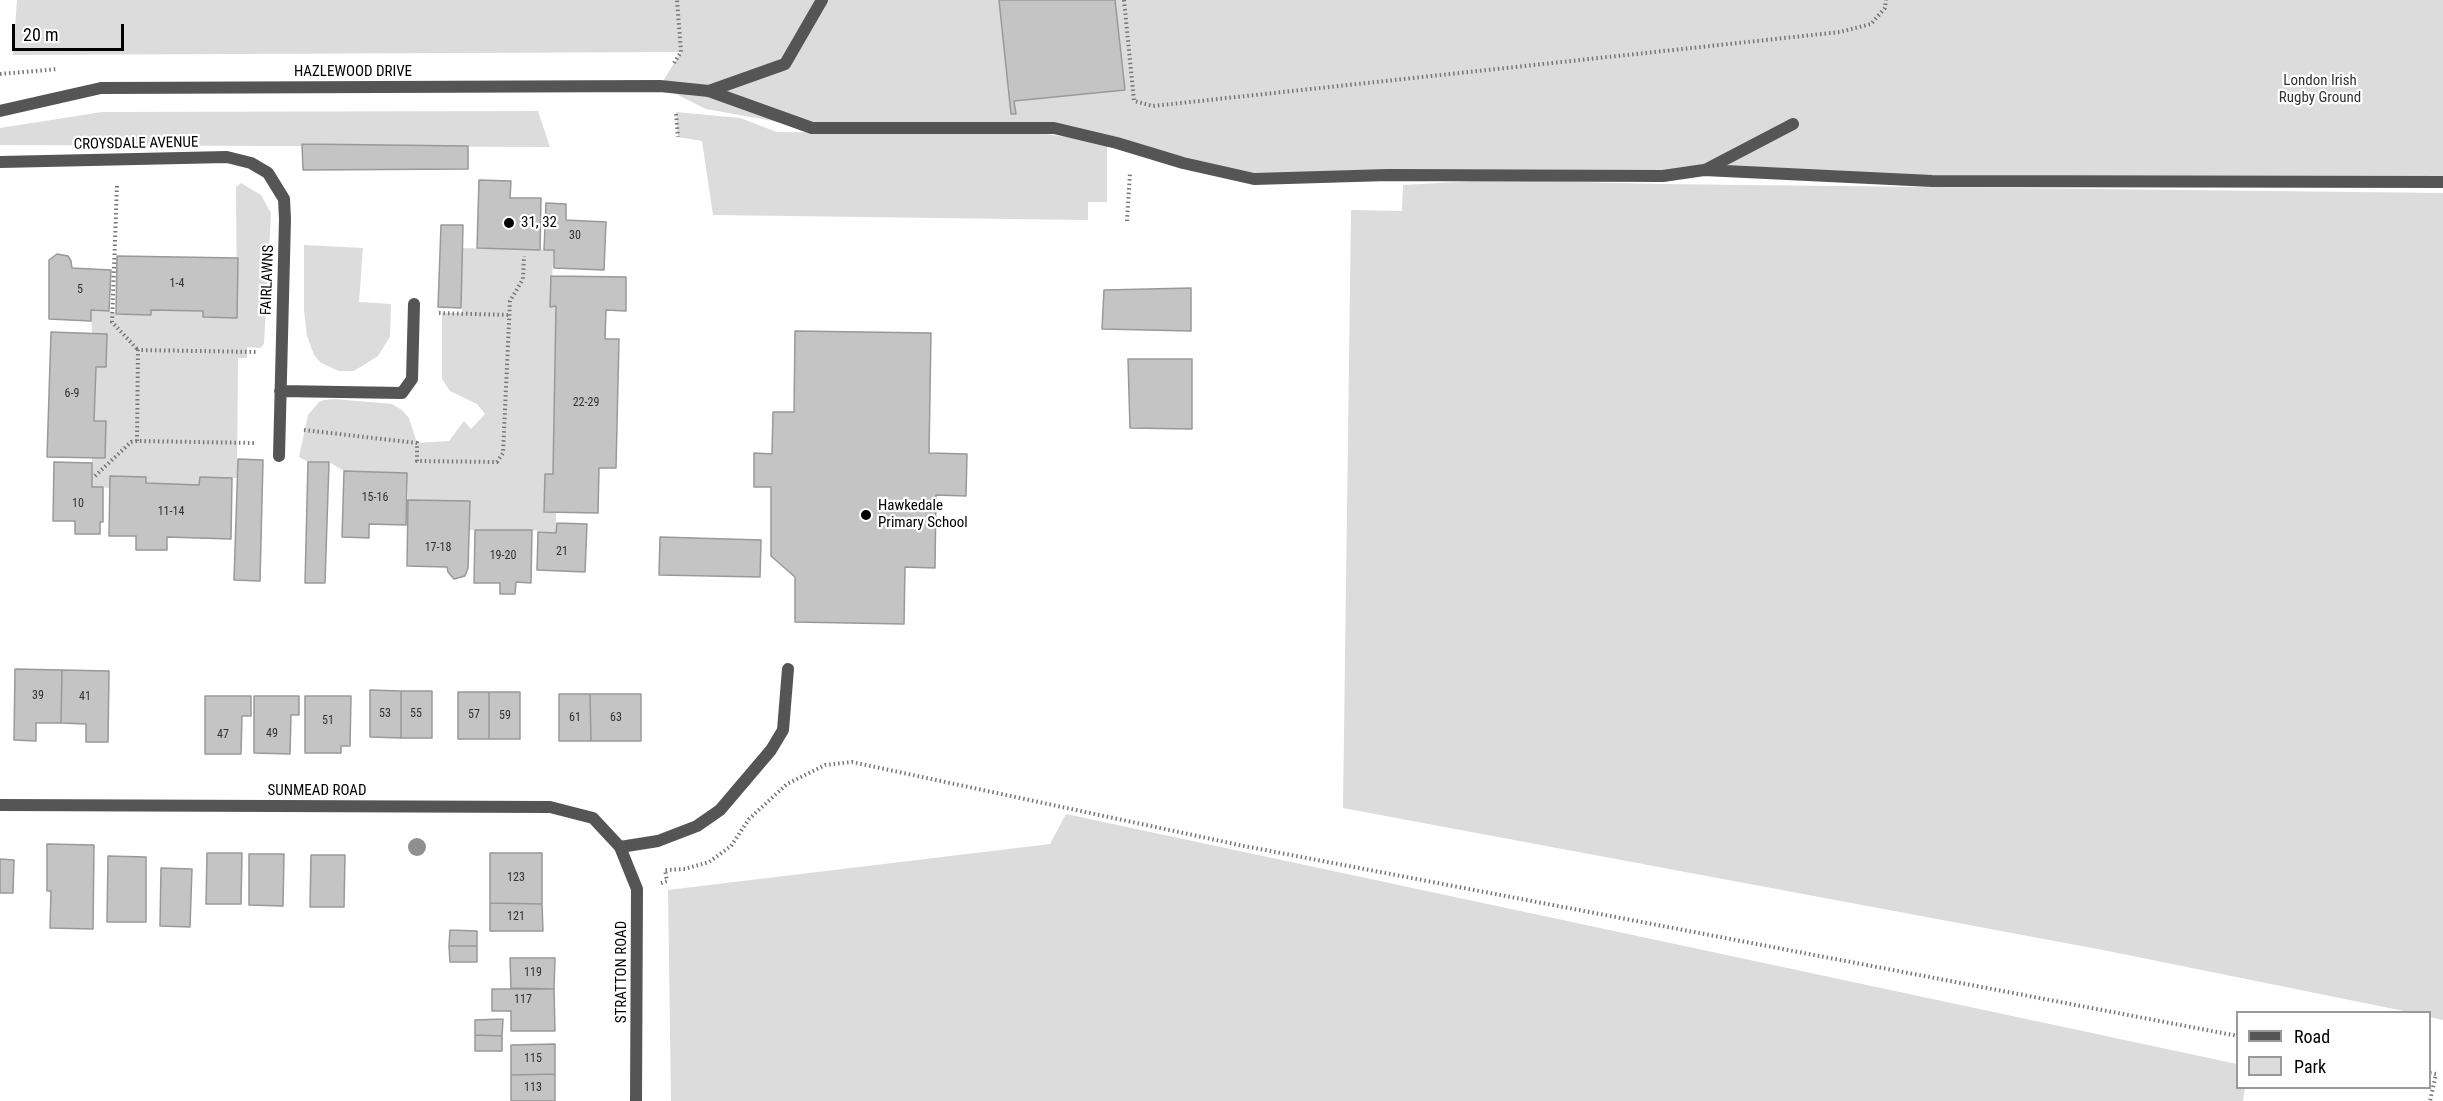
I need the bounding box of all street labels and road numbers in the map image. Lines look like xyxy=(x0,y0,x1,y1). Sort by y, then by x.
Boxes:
street label: HAZLEWOOD DRIVE xyxy=(294,63,412,81)
street label: CROYSDALE AVENUE xyxy=(73,134,199,154)
street label: FAIRLAWNS xyxy=(258,245,278,315)
street label: SUNMEAD ROAD xyxy=(268,782,366,800)
street label: STRATTON ROAD xyxy=(613,921,631,1023)

